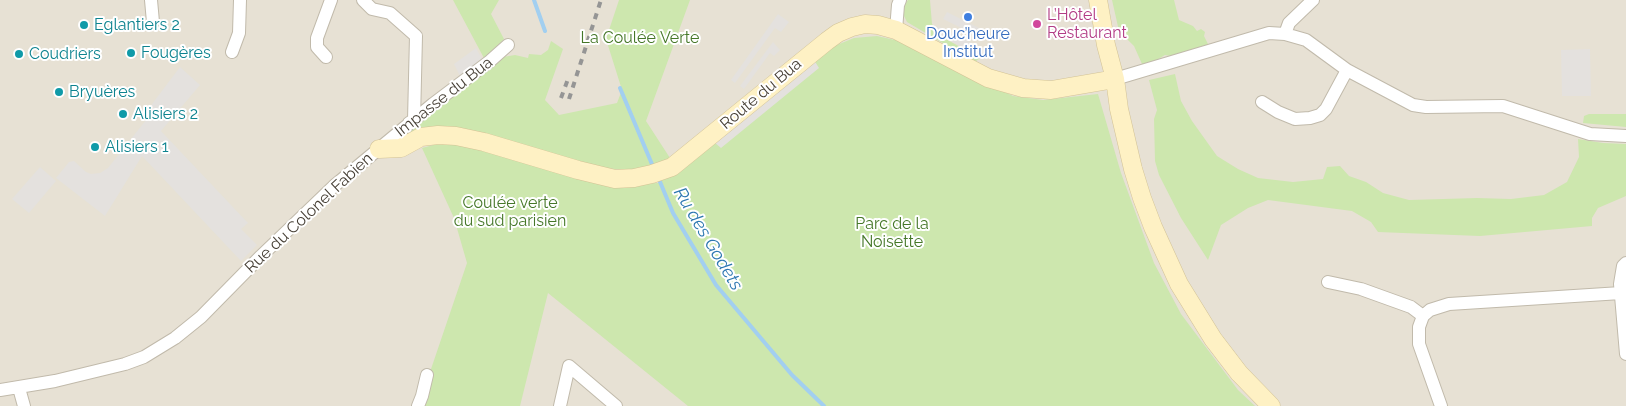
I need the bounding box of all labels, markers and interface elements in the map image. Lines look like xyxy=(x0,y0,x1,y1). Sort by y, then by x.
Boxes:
place label: L’Hôtel Restaurant xyxy=(1047,5,1127,43)
marker: Douc’heure Institut xyxy=(962,11,974,23)
place label: Eglantiers 2 xyxy=(94,15,180,35)
marker: L’Hôtel Restaurant xyxy=(1031,18,1043,30)
marker: Eglantiers 2 xyxy=(78,19,90,31)
place label: Douc’heure Institut xyxy=(926,24,1010,62)
park label: La Coulée Verte xyxy=(581,28,699,48)
place label: Fougères xyxy=(141,43,211,63)
place label: Coudriers xyxy=(29,44,101,64)
marker: Fougères xyxy=(125,47,137,59)
marker: Coudriers xyxy=(13,48,25,60)
street label: Impasse du Bua xyxy=(391,53,497,141)
street label: Route du Bua xyxy=(716,54,806,134)
place label: Bryuères xyxy=(69,82,135,102)
marker: Bryuères xyxy=(53,86,65,98)
place label: Alisiers 2 xyxy=(133,104,198,124)
marker: Alisiers 2 xyxy=(117,108,129,120)
place label: Alisiers 1 xyxy=(105,137,169,157)
marker: Alisiers 1 xyxy=(89,141,101,153)
street label: Rue du Colonel Fabien xyxy=(241,149,377,277)
water label: Ru des Godets xyxy=(669,184,747,294)
park label: Coulée verte du sud parisien xyxy=(454,193,566,231)
park label: Parc de la Noisette xyxy=(855,214,929,252)

